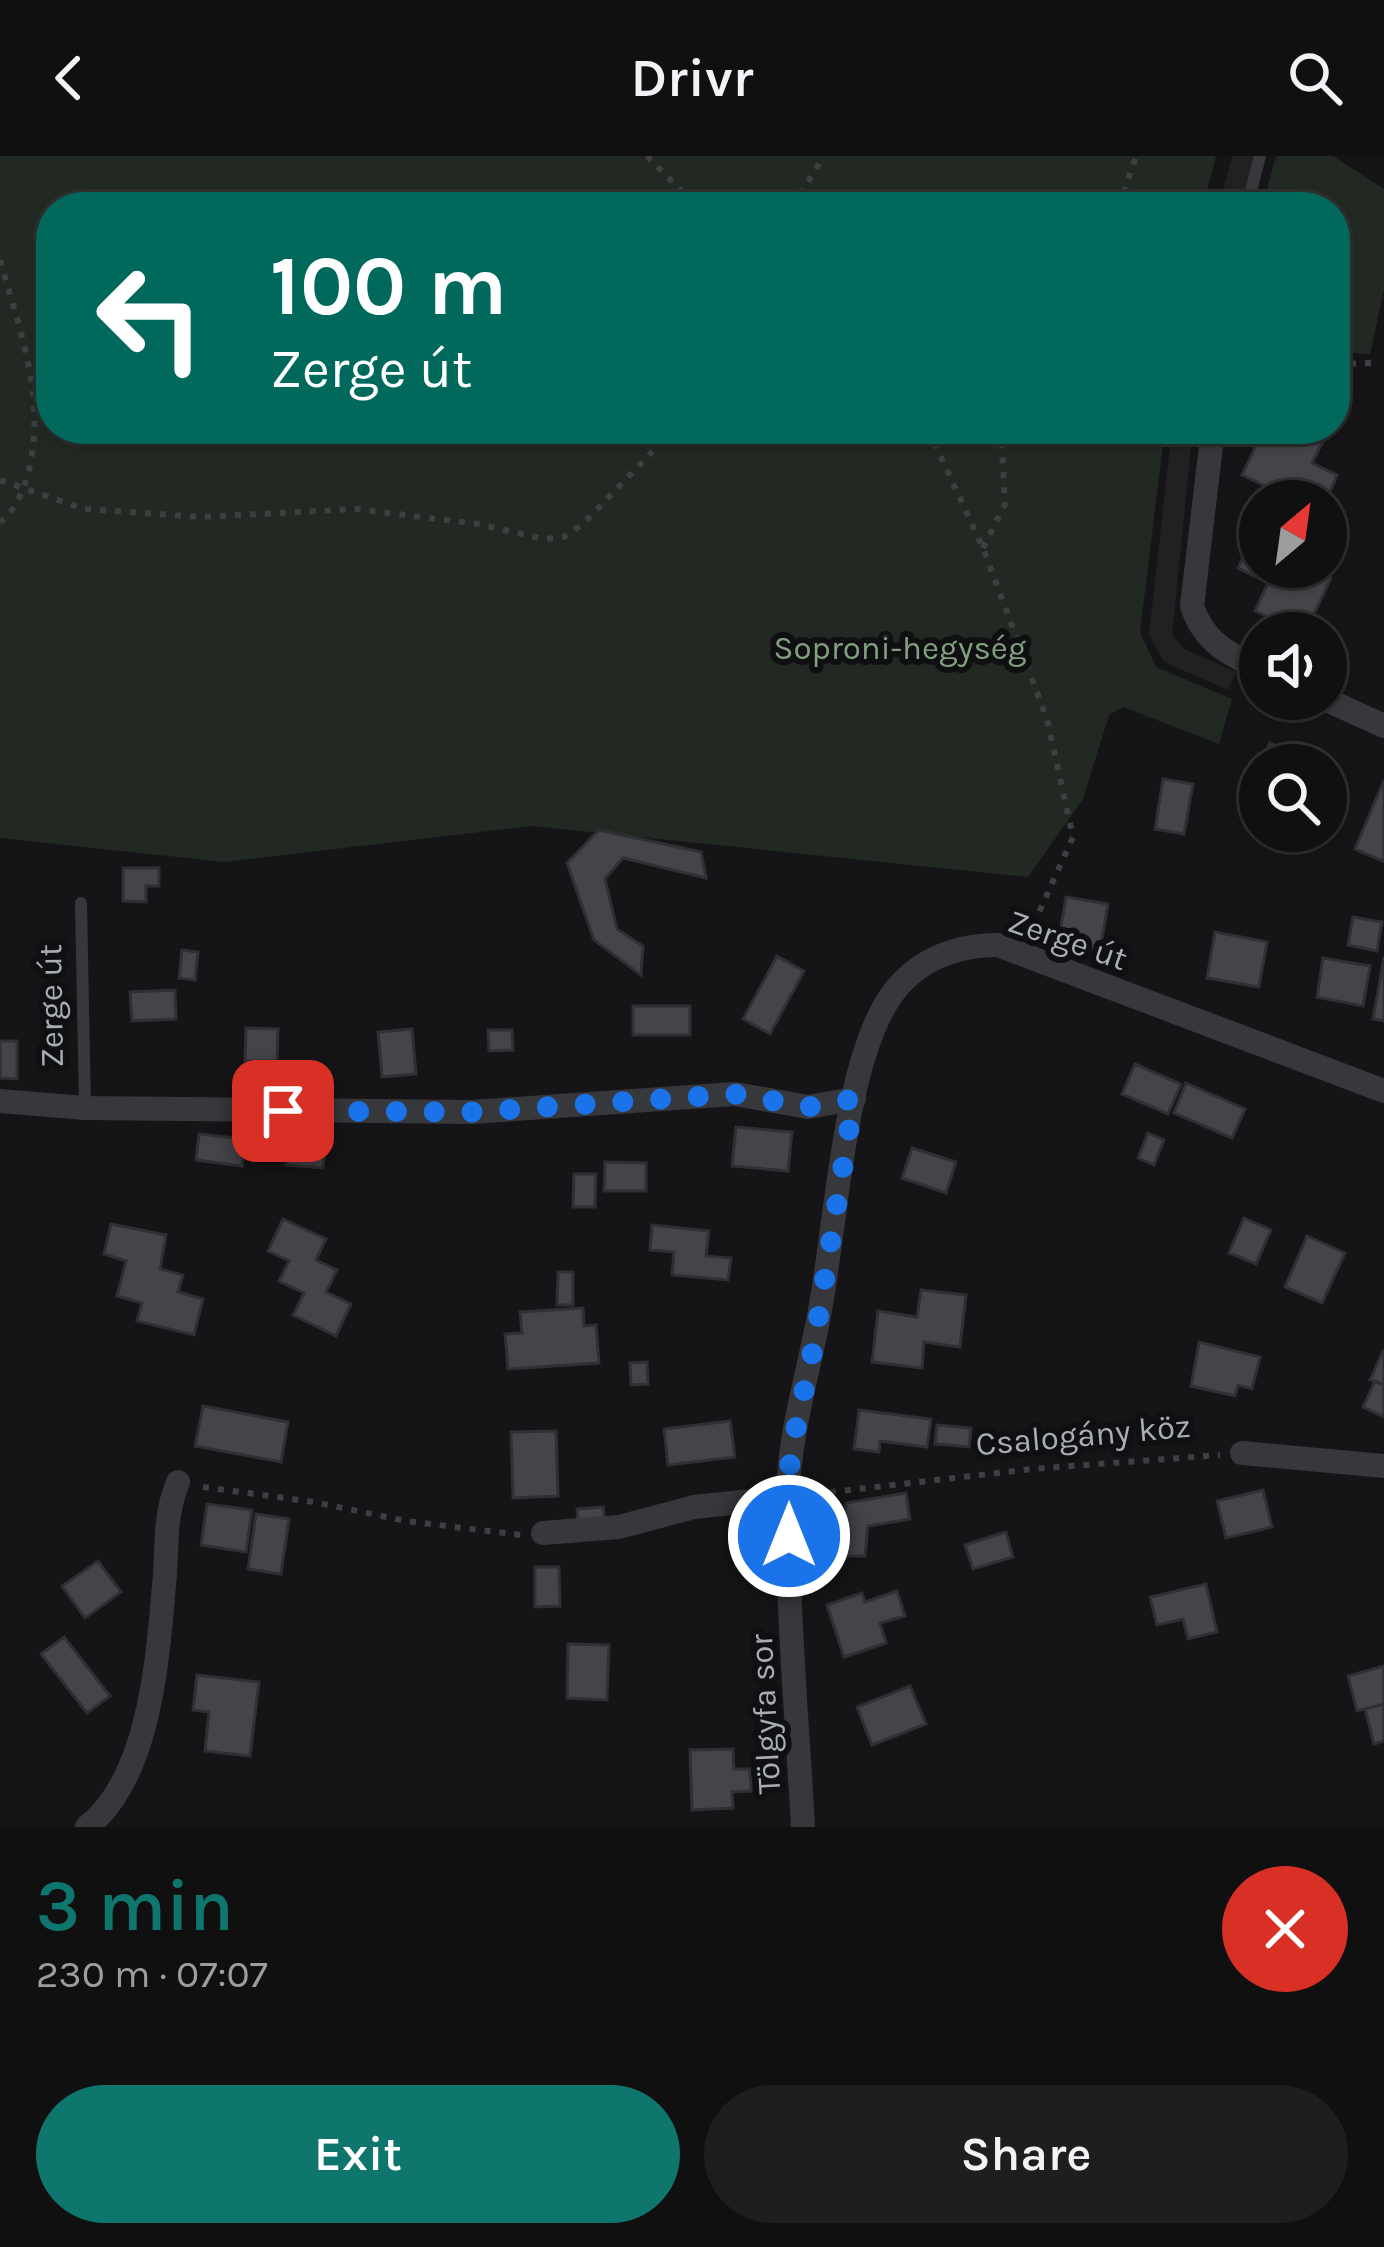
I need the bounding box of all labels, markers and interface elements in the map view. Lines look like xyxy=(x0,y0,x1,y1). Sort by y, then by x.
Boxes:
icon: back xyxy=(36,45,102,111)
icon: search xyxy=(1282,45,1348,111)
text: Drivr xyxy=(630,46,754,110)
text: 100 m xyxy=(270,237,507,335)
icon: left xyxy=(72,240,228,396)
text: Zerge út xyxy=(270,337,472,401)
north arrow xyxy=(1239,480,1347,588)
map controls xyxy=(1239,480,1347,852)
button: sound xyxy=(1239,612,1347,720)
park label: Soproni-hegység xyxy=(774,629,1027,667)
button: search xyxy=(1239,744,1347,852)
street label: Zerge út xyxy=(1003,902,1132,978)
street label: Zerge út xyxy=(31,944,71,1068)
pin xyxy=(232,1060,334,1162)
icon: arrive xyxy=(250,1078,316,1144)
street label: Csalogány köz xyxy=(974,1407,1192,1463)
position arrow xyxy=(726,1473,852,1599)
street label: Tölgyfa sor xyxy=(742,1633,788,1795)
text: 3 min xyxy=(36,1864,234,1948)
button: close xyxy=(1222,1866,1348,1992)
text: 230 m · 07:07 xyxy=(36,1951,268,1997)
button: Exit xyxy=(36,2085,680,2223)
button: Share xyxy=(704,2085,1348,2223)

